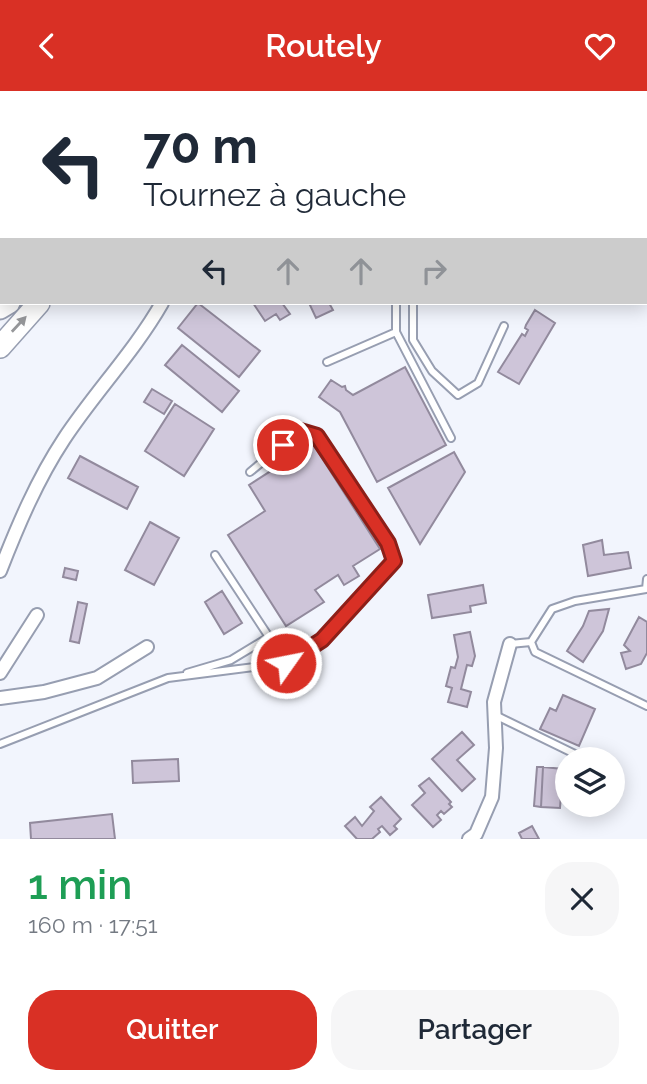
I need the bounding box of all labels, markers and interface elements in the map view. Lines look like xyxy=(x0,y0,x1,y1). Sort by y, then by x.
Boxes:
icon: back xyxy=(28,27,66,65)
text: Routely xyxy=(265,27,382,64)
icon: heart xyxy=(581,27,619,65)
text: 70 m xyxy=(143,117,258,174)
icon: left xyxy=(28,119,119,210)
text: Tournez à gauche xyxy=(143,176,406,213)
icon: left xyxy=(196,252,234,290)
icon: ahead xyxy=(269,252,307,290)
icon: ahead xyxy=(342,252,380,290)
icon: right xyxy=(415,252,453,290)
one-way arrow xyxy=(11,315,27,333)
pin xyxy=(253,415,313,475)
icon: arrive xyxy=(264,426,302,464)
position arrow xyxy=(249,626,323,700)
map controls xyxy=(555,747,625,817)
button: layers xyxy=(555,747,625,817)
text: 1 min xyxy=(28,860,132,909)
button: close xyxy=(545,862,619,936)
text: 160 m · 17:51 xyxy=(28,911,158,938)
button: Quitter xyxy=(28,990,317,1070)
button: Partager xyxy=(331,990,619,1070)

